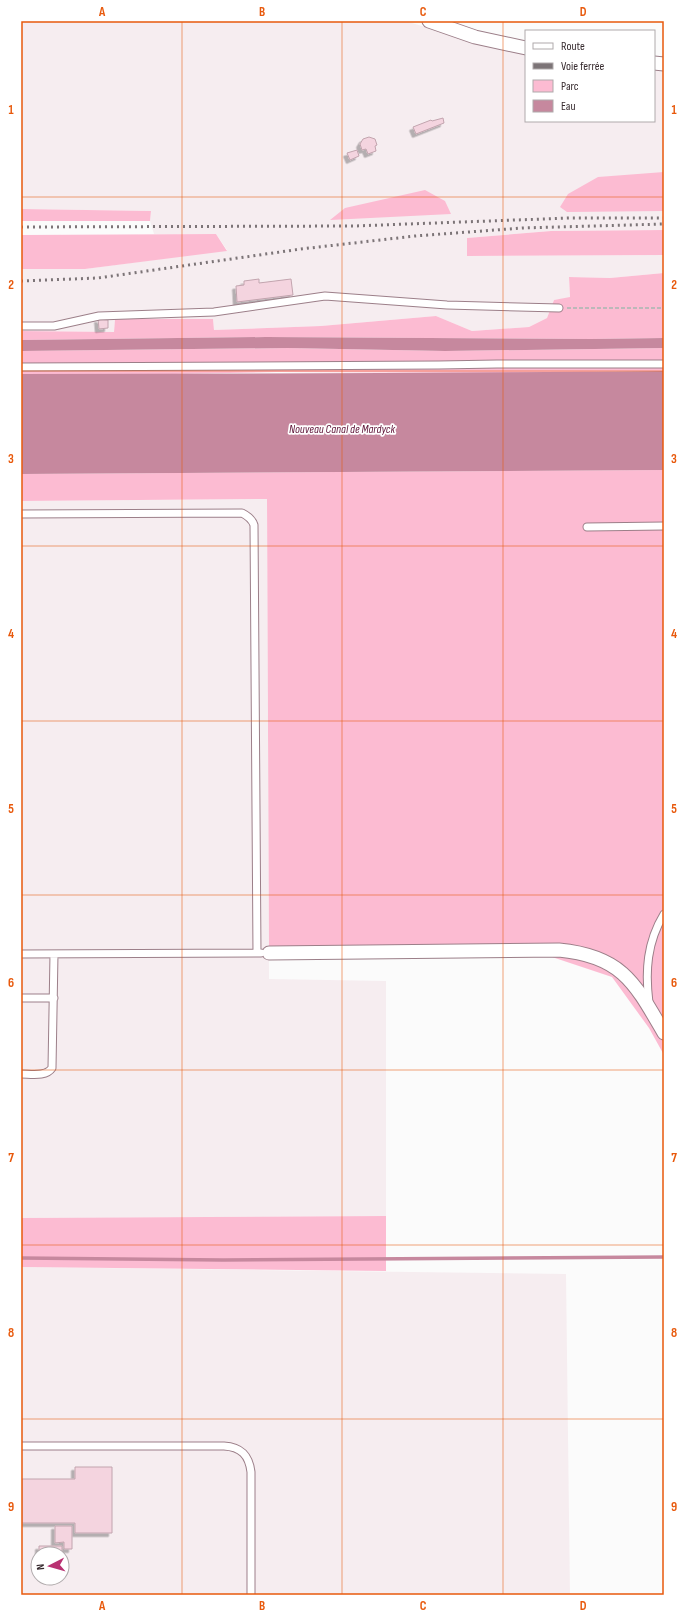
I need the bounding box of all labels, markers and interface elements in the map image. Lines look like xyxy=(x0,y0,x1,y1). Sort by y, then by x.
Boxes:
text: A xyxy=(98,4,106,20)
text: B xyxy=(259,4,265,20)
text: C xyxy=(420,4,427,20)
text: D xyxy=(580,4,587,20)
legend xyxy=(525,30,655,122)
text: Route xyxy=(561,39,585,54)
text: Voie ferrée xyxy=(561,59,605,74)
text: Parc xyxy=(561,79,579,94)
text: Eau xyxy=(561,99,575,114)
text: 1 xyxy=(8,102,14,118)
text: 1 xyxy=(671,102,677,118)
text: 2 xyxy=(8,277,14,293)
text: 2 xyxy=(671,277,677,293)
water label: Nouveau Canal de Mardyck xyxy=(289,422,396,437)
text: 3 xyxy=(8,451,14,467)
text: 3 xyxy=(671,451,677,467)
text: 4 xyxy=(8,626,14,642)
text: 4 xyxy=(671,626,677,642)
text: 5 xyxy=(8,801,14,817)
text: 5 xyxy=(671,801,677,817)
text: 6 xyxy=(8,975,14,991)
text: 6 xyxy=(671,975,677,991)
text: 7 xyxy=(8,1150,14,1166)
text: 7 xyxy=(671,1150,677,1166)
text: 8 xyxy=(8,1325,14,1341)
text: 8 xyxy=(671,1325,677,1341)
text: 9 xyxy=(8,1499,14,1515)
text: 9 xyxy=(671,1499,677,1515)
north arrow xyxy=(30,1546,70,1586)
text: N xyxy=(34,1563,47,1571)
text: A xyxy=(98,1598,106,1614)
text: B xyxy=(259,1598,265,1614)
text: C xyxy=(420,1598,427,1614)
text: D xyxy=(580,1598,587,1614)

